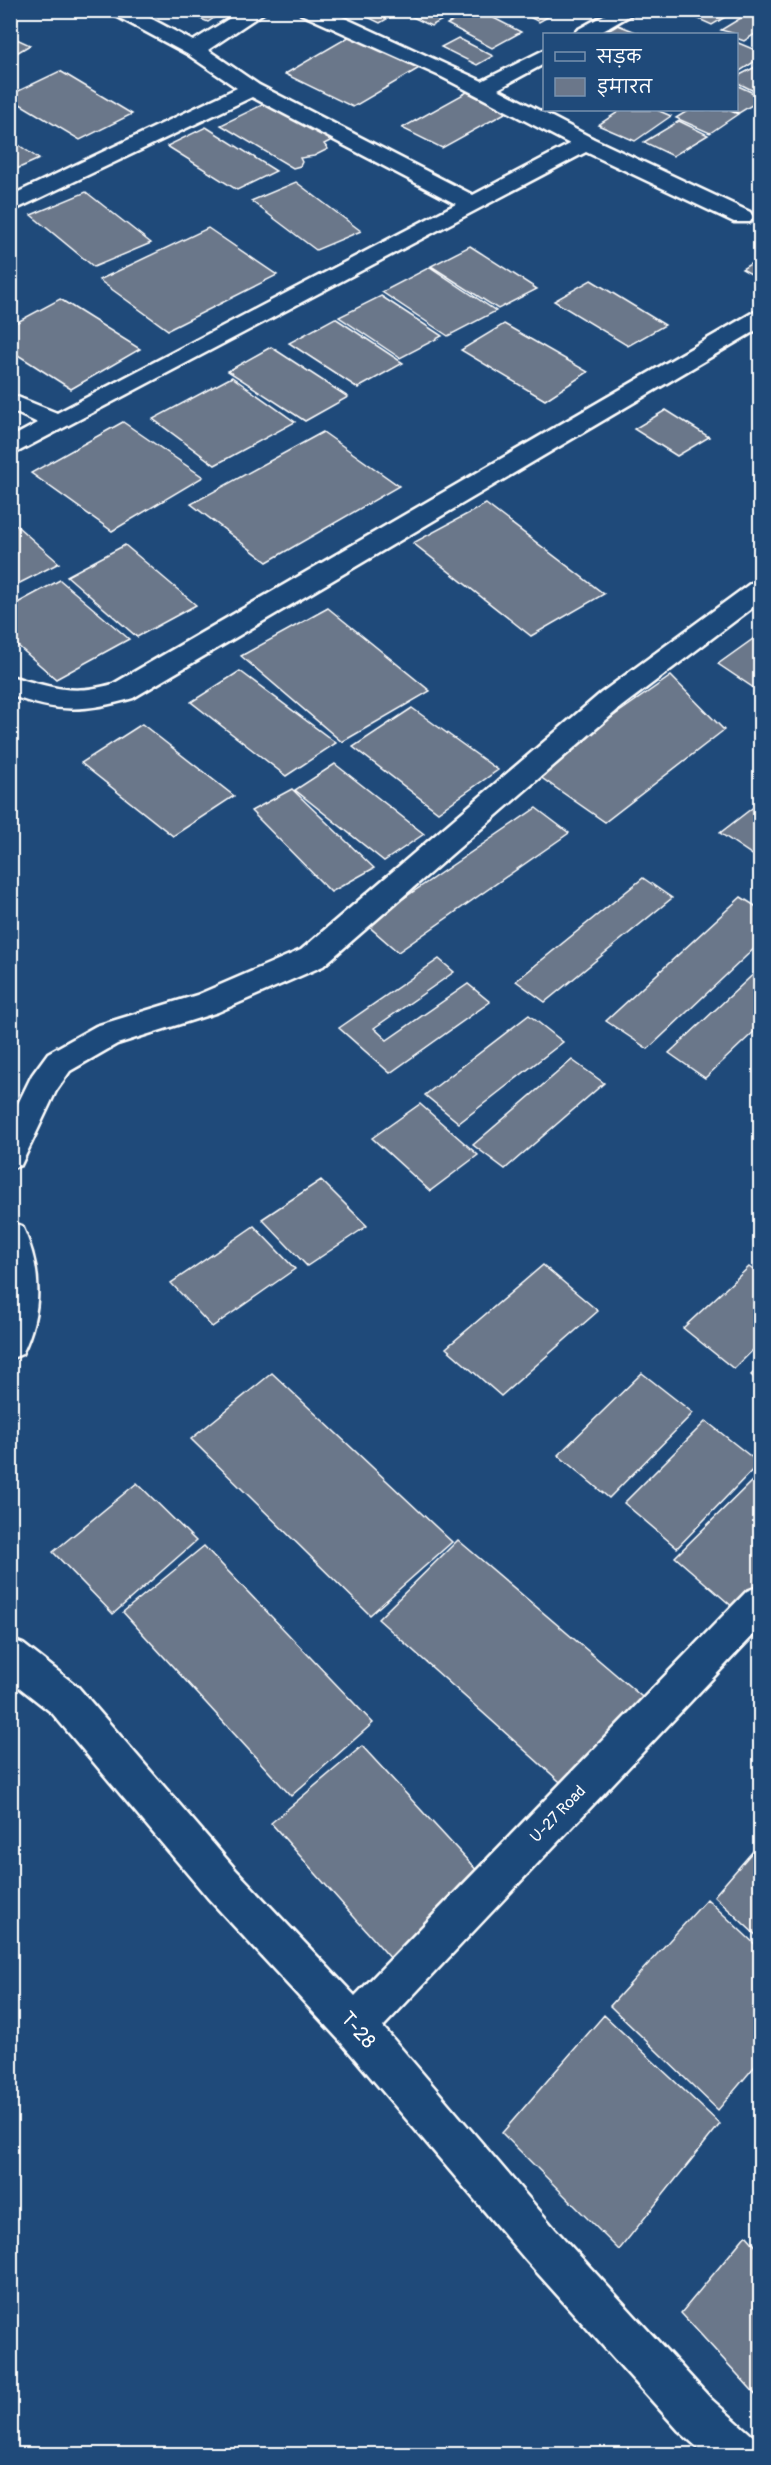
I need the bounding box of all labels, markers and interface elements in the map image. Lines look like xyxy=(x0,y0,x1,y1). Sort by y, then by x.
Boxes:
legend xyxy=(543,33,738,111)
text: सड़क xyxy=(596,46,642,69)
text: इमारत xyxy=(597,76,653,99)
street label: U-27 Road xyxy=(526,1781,590,1847)
street label: T-28 xyxy=(335,2006,381,2054)

